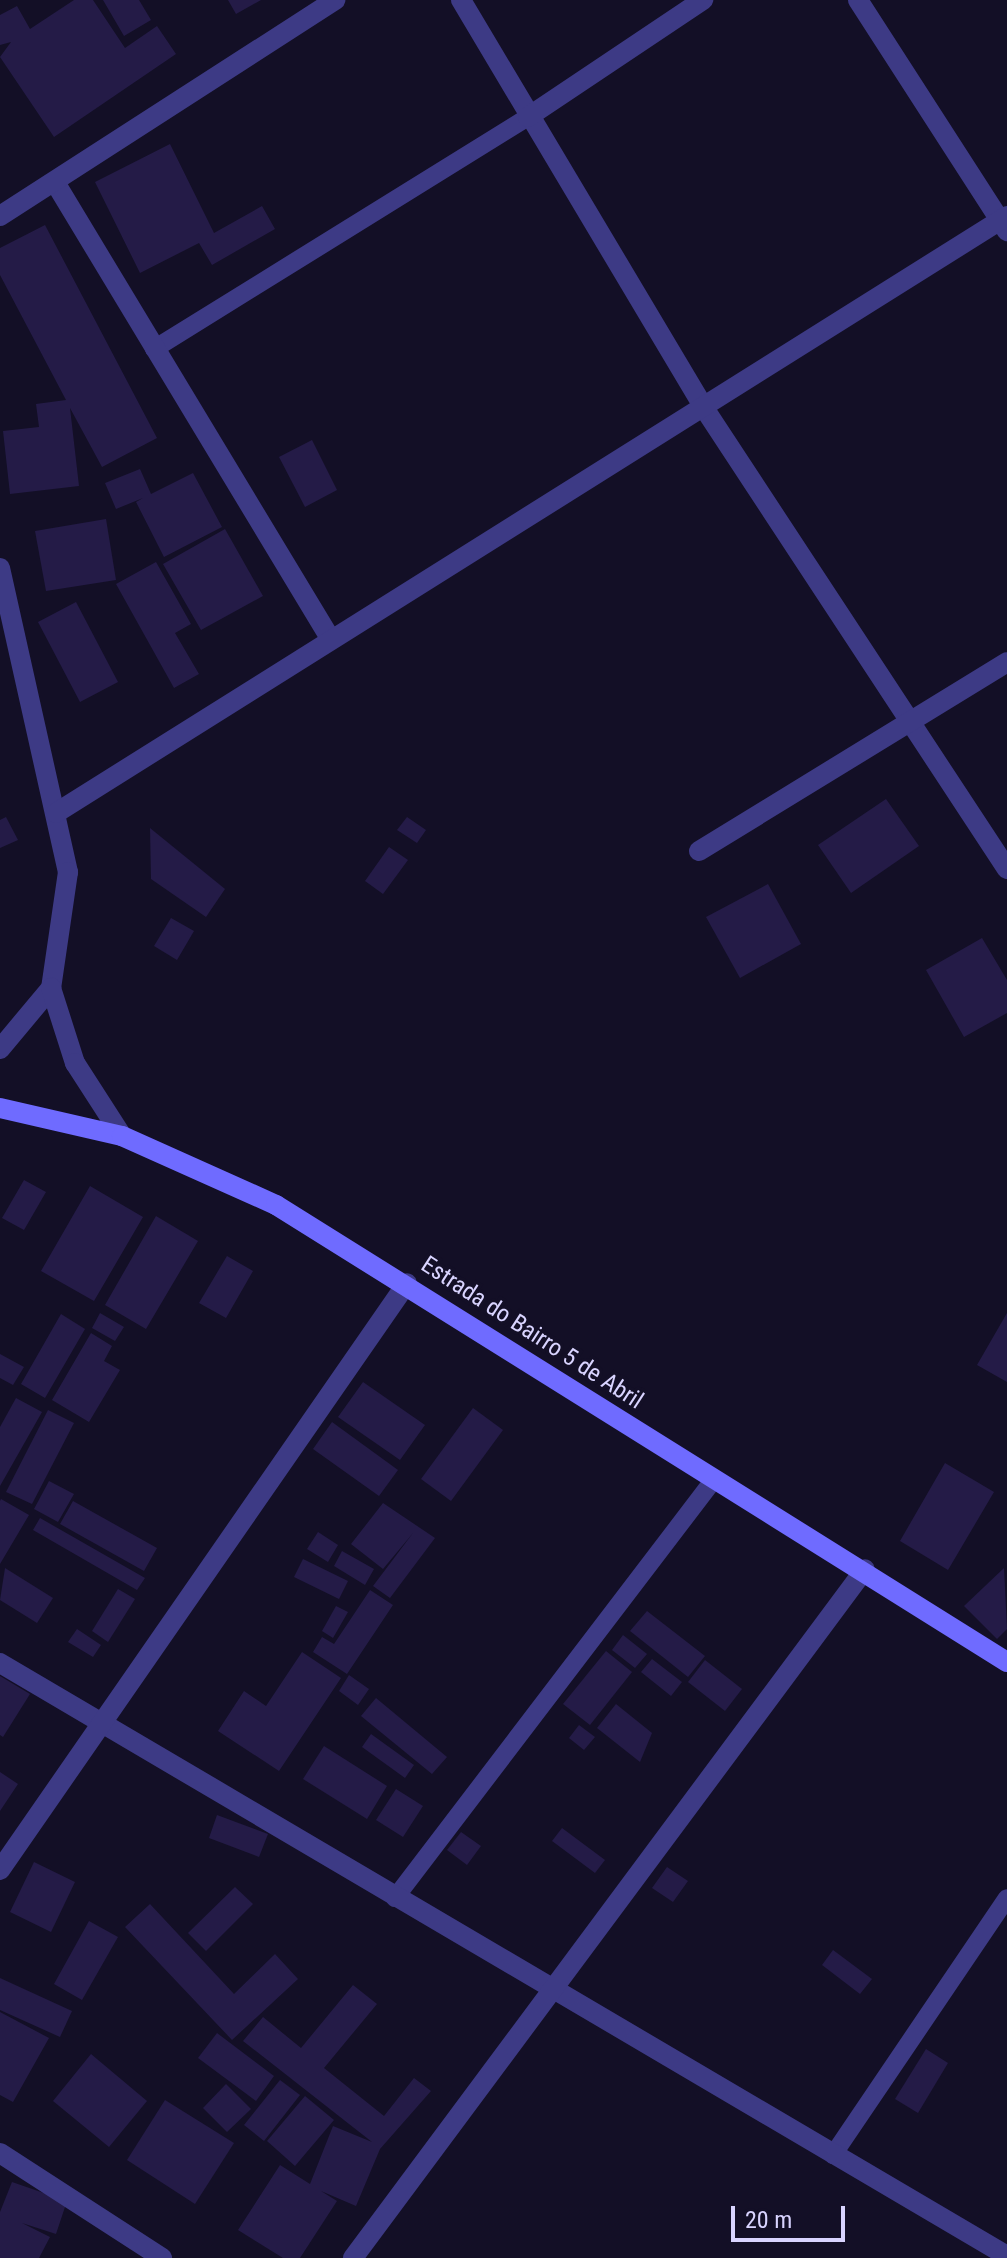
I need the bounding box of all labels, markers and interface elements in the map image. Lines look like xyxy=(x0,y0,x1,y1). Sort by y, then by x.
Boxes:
street label: Estrada do Bairro 5 de Abril xyxy=(416,1250,648,1416)
scale bar xyxy=(735,2190,849,2240)
text: 20 m xyxy=(745,2206,792,2234)

